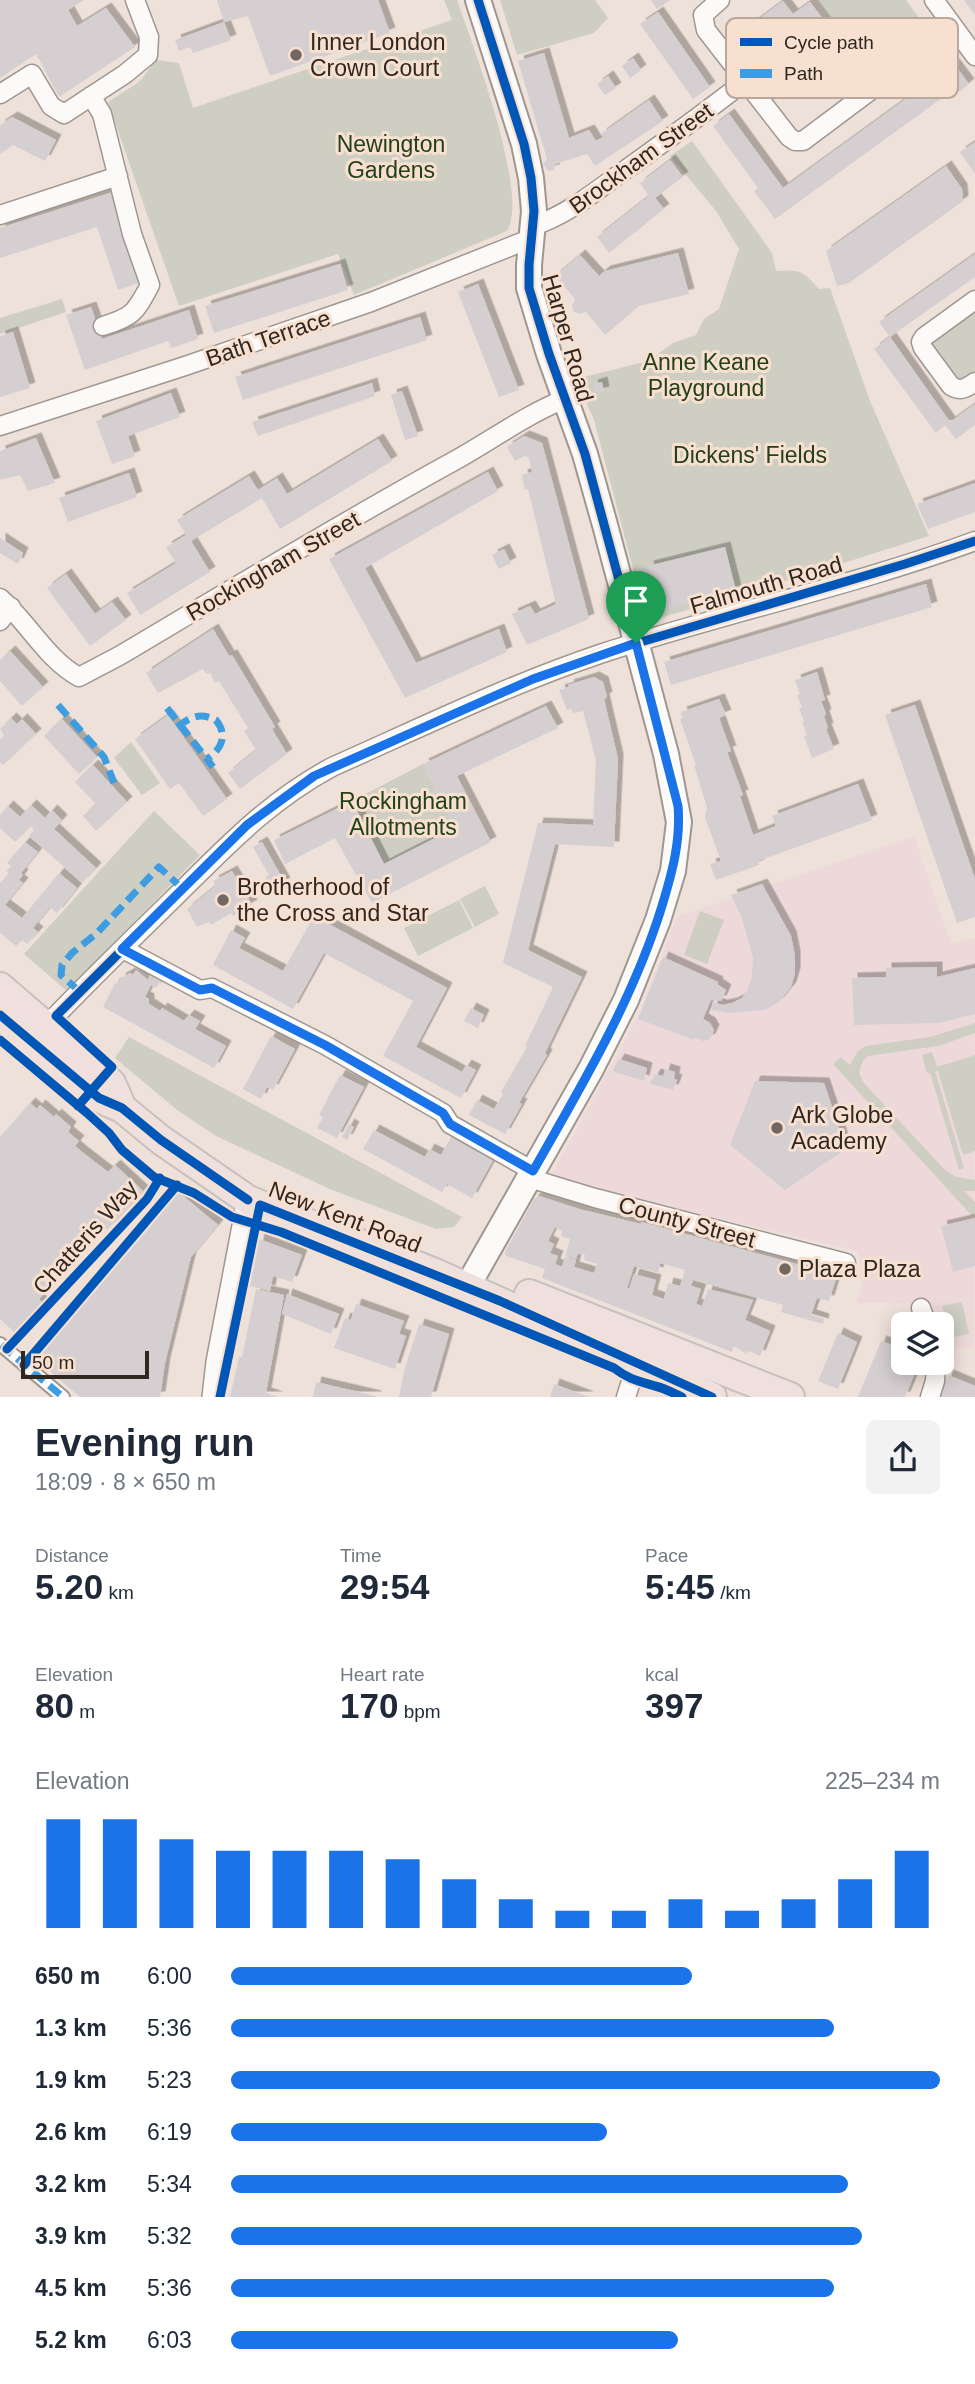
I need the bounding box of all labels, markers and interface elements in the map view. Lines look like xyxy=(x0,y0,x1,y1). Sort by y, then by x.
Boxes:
legend xyxy=(726,18,958,98)
place label: Inner London Crown Court xyxy=(310,29,446,81)
text: Cycle path xyxy=(784,32,874,53)
marker: Inner London Crown Court xyxy=(288,47,304,63)
text: Path xyxy=(784,63,823,84)
street label: Brockham Street xyxy=(564,97,718,219)
park label: Newington Gardens xyxy=(337,131,445,183)
street label: Harper Road xyxy=(537,271,599,405)
street label: Bath Terrace xyxy=(202,305,334,371)
park label: Anne Keane Playground xyxy=(643,349,769,401)
park label: Dickens' Fields xyxy=(673,442,827,468)
street label: Rockingham Street xyxy=(182,506,365,626)
street label: Falmouth Road xyxy=(687,551,845,619)
pin xyxy=(606,571,666,643)
icon: arrive xyxy=(617,582,655,620)
park label: Rockingham Allotments xyxy=(339,788,467,840)
place label: Brotherhood of the Cross and Star xyxy=(237,874,429,926)
marker: Brotherhood of the Cross and Star xyxy=(215,892,231,908)
place label: Ark Globe Academy xyxy=(791,1102,893,1154)
marker: Ark Globe Academy xyxy=(769,1120,785,1136)
street label: Chatteris Way xyxy=(27,1175,143,1299)
street label: New Kent Road xyxy=(265,1176,425,1258)
street label: County Street xyxy=(616,1191,759,1253)
place label: Plaza Plaza xyxy=(799,1256,921,1282)
marker: Plaza Plaza xyxy=(777,1261,793,1277)
map controls xyxy=(891,1312,954,1375)
button: layers xyxy=(891,1312,954,1375)
scale bar xyxy=(21,1348,149,1380)
text: 50 m xyxy=(32,1352,74,1373)
button: share xyxy=(866,1420,940,1494)
text: Evening run xyxy=(35,1422,255,1464)
text: 18:09 · 8 × 650 m xyxy=(35,1469,216,1495)
text: Distance xyxy=(35,1545,109,1566)
text: Time xyxy=(340,1545,382,1566)
text: Pace xyxy=(645,1545,688,1566)
text: 5.20 xyxy=(35,1567,103,1606)
text: 29:54 xyxy=(340,1567,430,1606)
text: 5:45 xyxy=(645,1567,715,1606)
text: km xyxy=(103,1582,134,1603)
text: /km xyxy=(715,1582,751,1603)
text: Elevation xyxy=(35,1664,113,1685)
text: Heart rate xyxy=(340,1664,424,1685)
text: kcal xyxy=(645,1664,679,1685)
text: 80 xyxy=(35,1686,74,1725)
text: 170 xyxy=(340,1686,398,1725)
text: 397 xyxy=(645,1686,703,1725)
text: m xyxy=(74,1701,95,1722)
text: bpm xyxy=(398,1701,441,1722)
text: Elevation xyxy=(35,1768,130,1794)
text: 225–234 m xyxy=(825,1768,940,1794)
text: 650 m xyxy=(35,1963,100,1989)
text: 6:00 xyxy=(147,1963,192,1989)
text: 1.3 km xyxy=(35,2015,107,2041)
text: 5:36 xyxy=(147,2015,192,2041)
text: 1.9 km xyxy=(35,2067,107,2093)
text: 5:23 xyxy=(147,2067,192,2093)
text: 2.6 km xyxy=(35,2119,107,2145)
text: 6:19 xyxy=(147,2119,192,2145)
text: 3.2 km xyxy=(35,2171,107,2197)
text: 5:34 xyxy=(147,2171,192,2197)
text: 3.9 km xyxy=(35,2223,107,2249)
text: 5:32 xyxy=(147,2223,192,2249)
text: 4.5 km xyxy=(35,2275,107,2301)
text: 5:36 xyxy=(147,2275,192,2301)
text: 5.2 km xyxy=(35,2327,107,2353)
text: 6:03 xyxy=(147,2327,192,2353)

